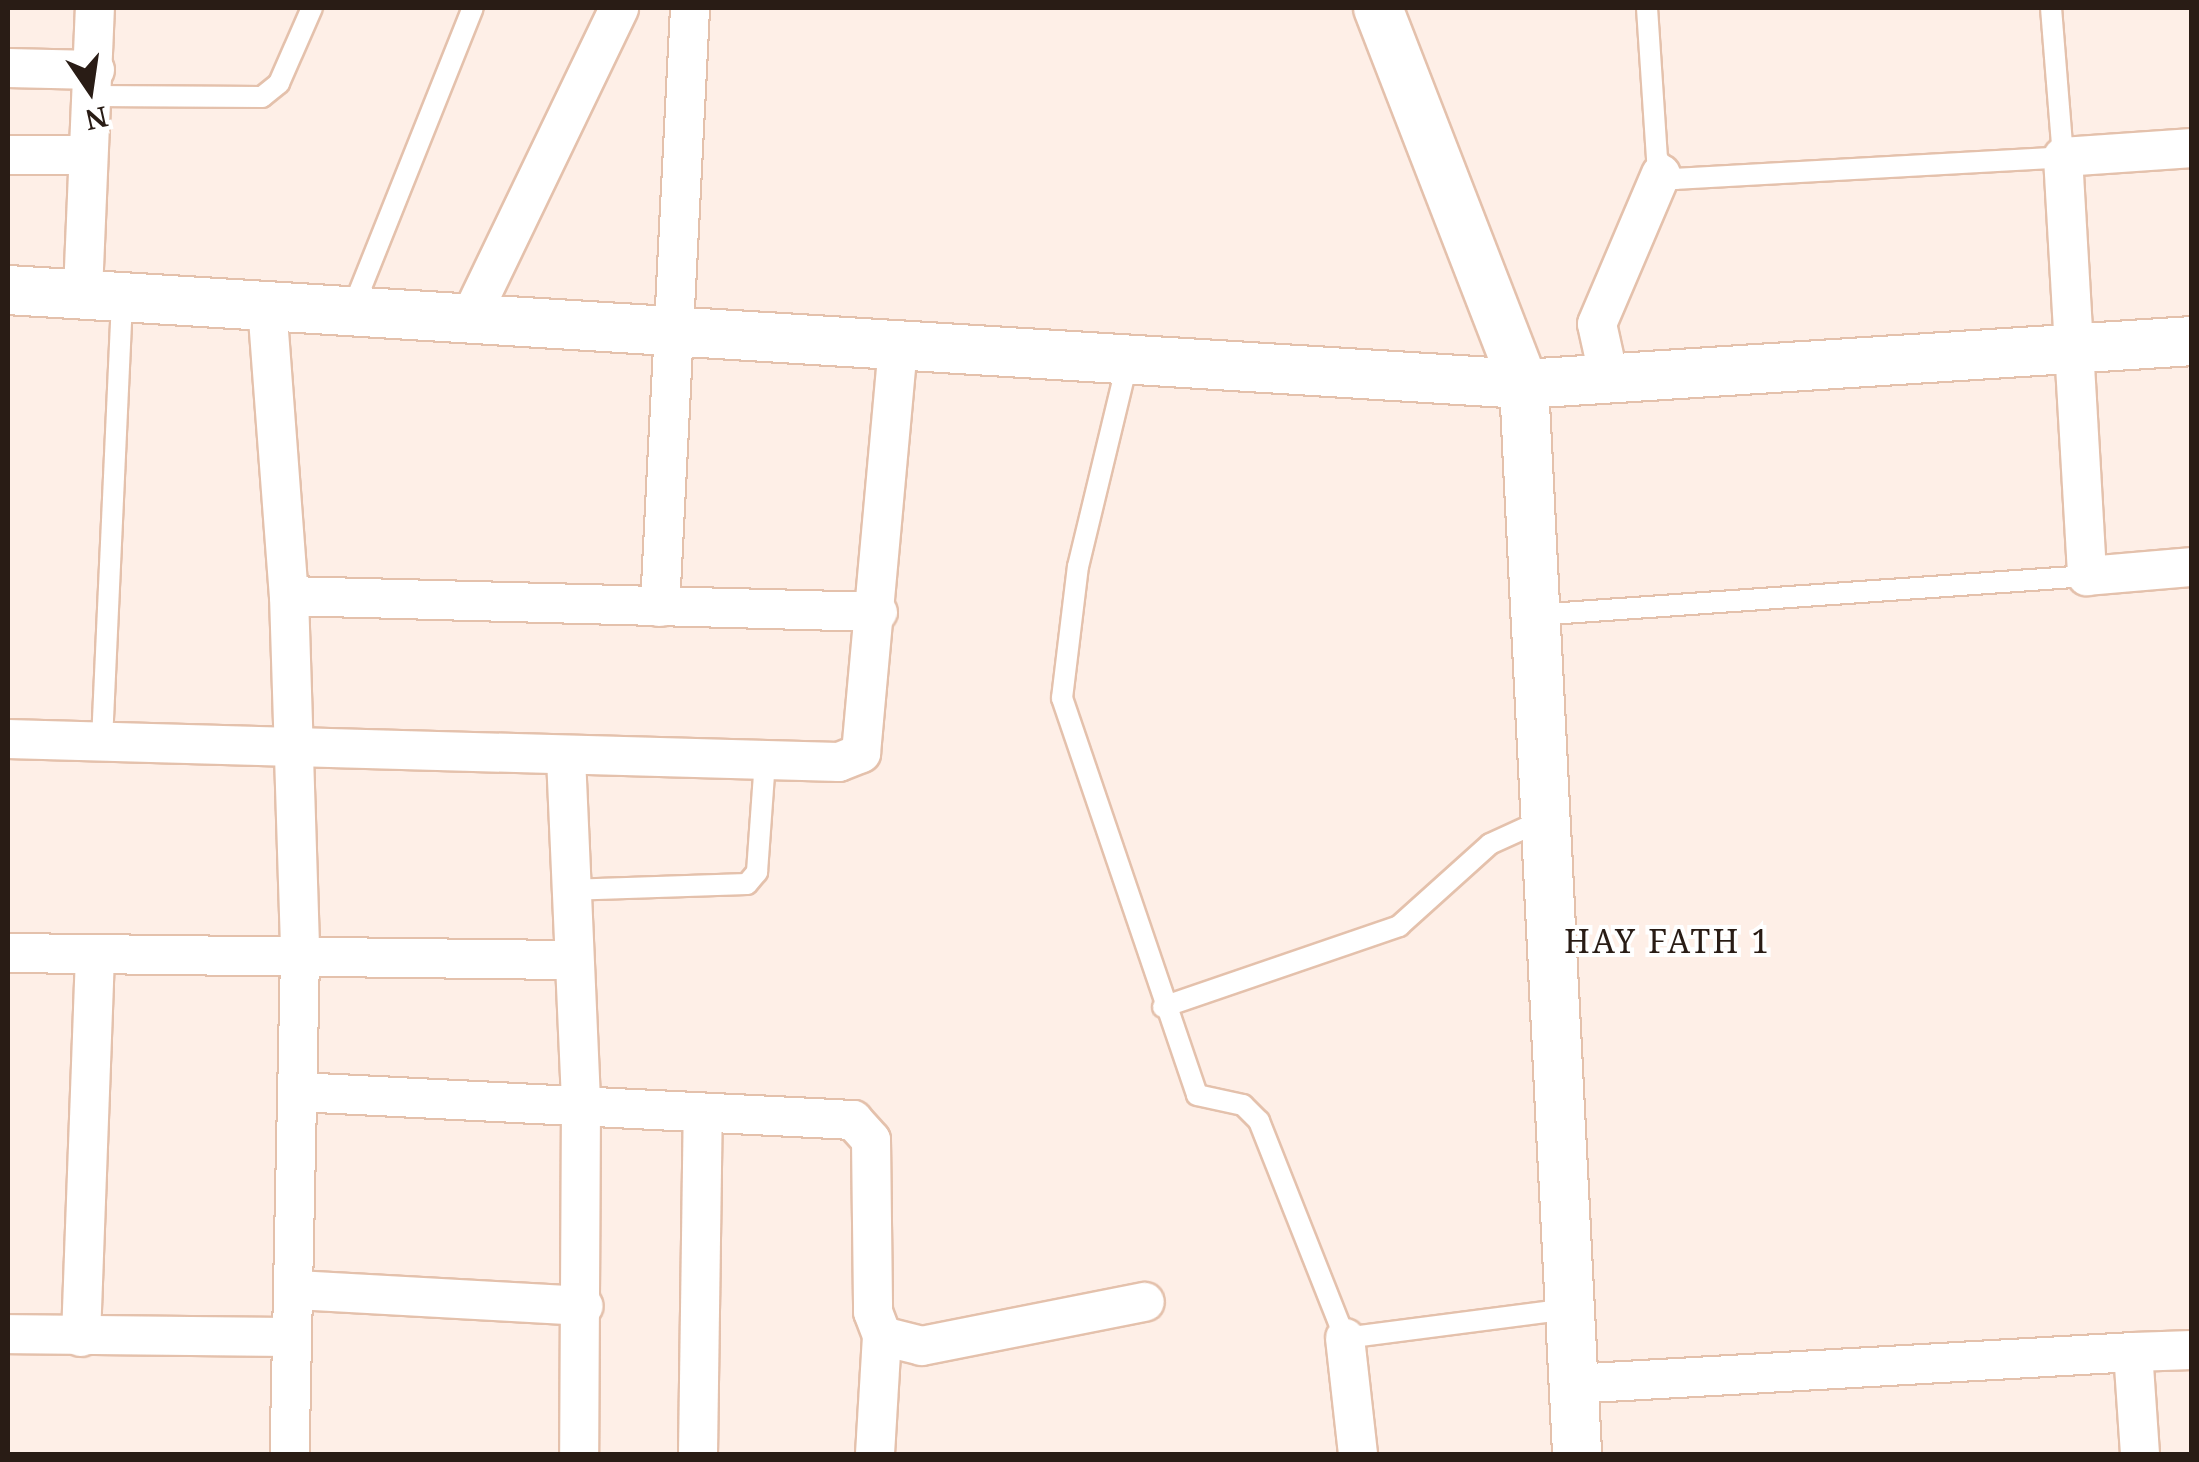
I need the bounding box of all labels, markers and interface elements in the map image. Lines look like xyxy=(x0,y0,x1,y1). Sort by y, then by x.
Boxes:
north arrow xyxy=(40,40,140,140)
text: N xyxy=(82,98,112,140)
district label: HAY FATH 1 xyxy=(1564,922,1772,960)

